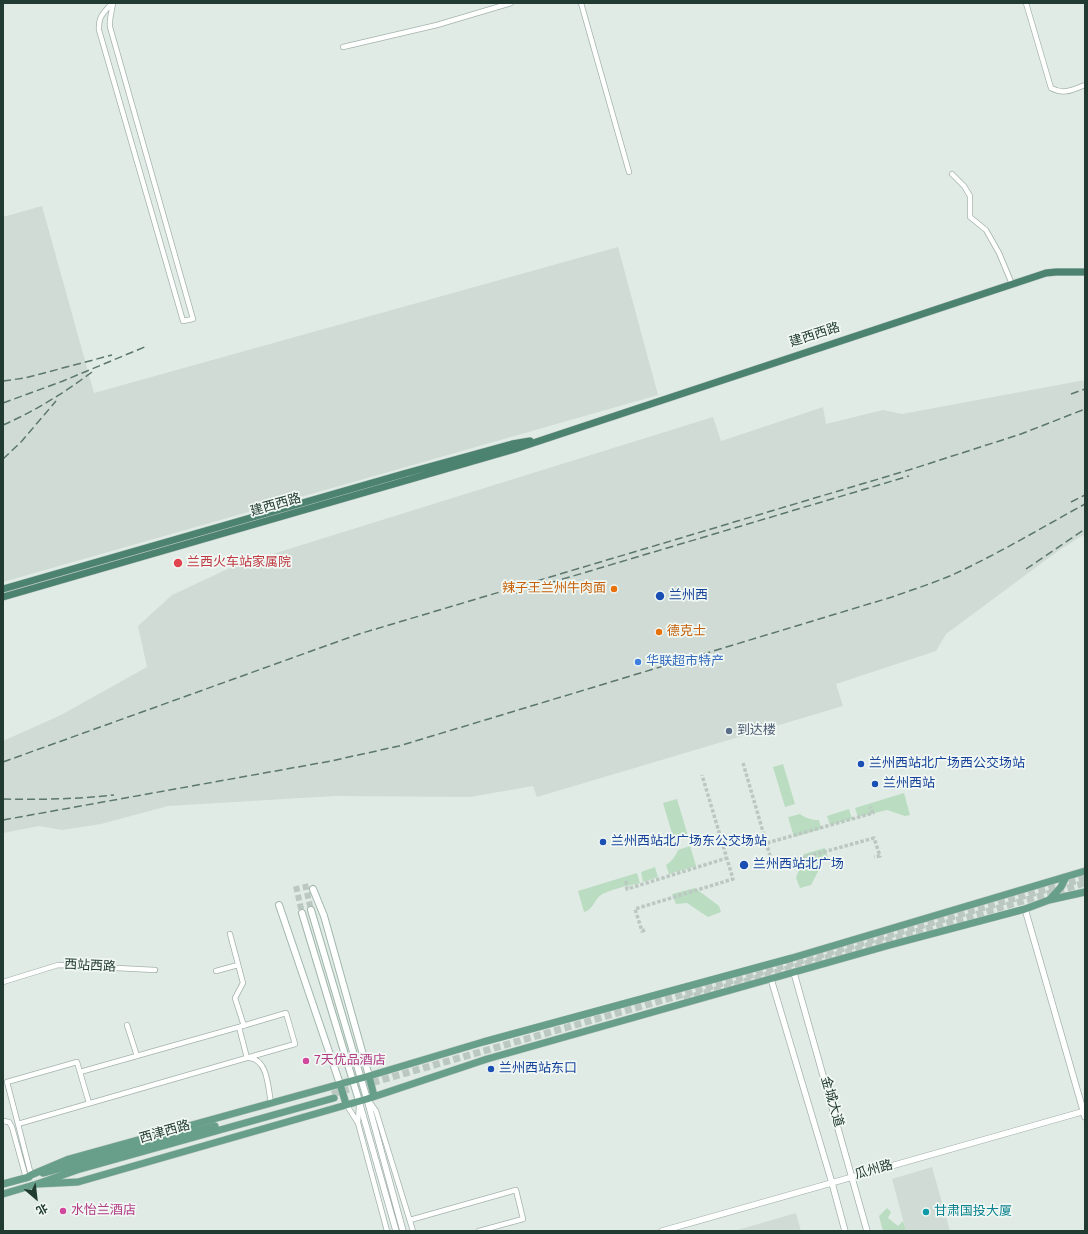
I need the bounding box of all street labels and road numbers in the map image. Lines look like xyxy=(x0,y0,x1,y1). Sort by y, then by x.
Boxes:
street label: 建西西路 xyxy=(788,321,842,351)
street label: 建西西路 xyxy=(249,491,303,521)
street label: 西站西路 xyxy=(64,958,116,976)
street label: 金城大道 xyxy=(816,1075,846,1129)
street label: 西津西路 xyxy=(138,1118,192,1148)
street label: 瓜州路 xyxy=(853,1158,895,1184)

